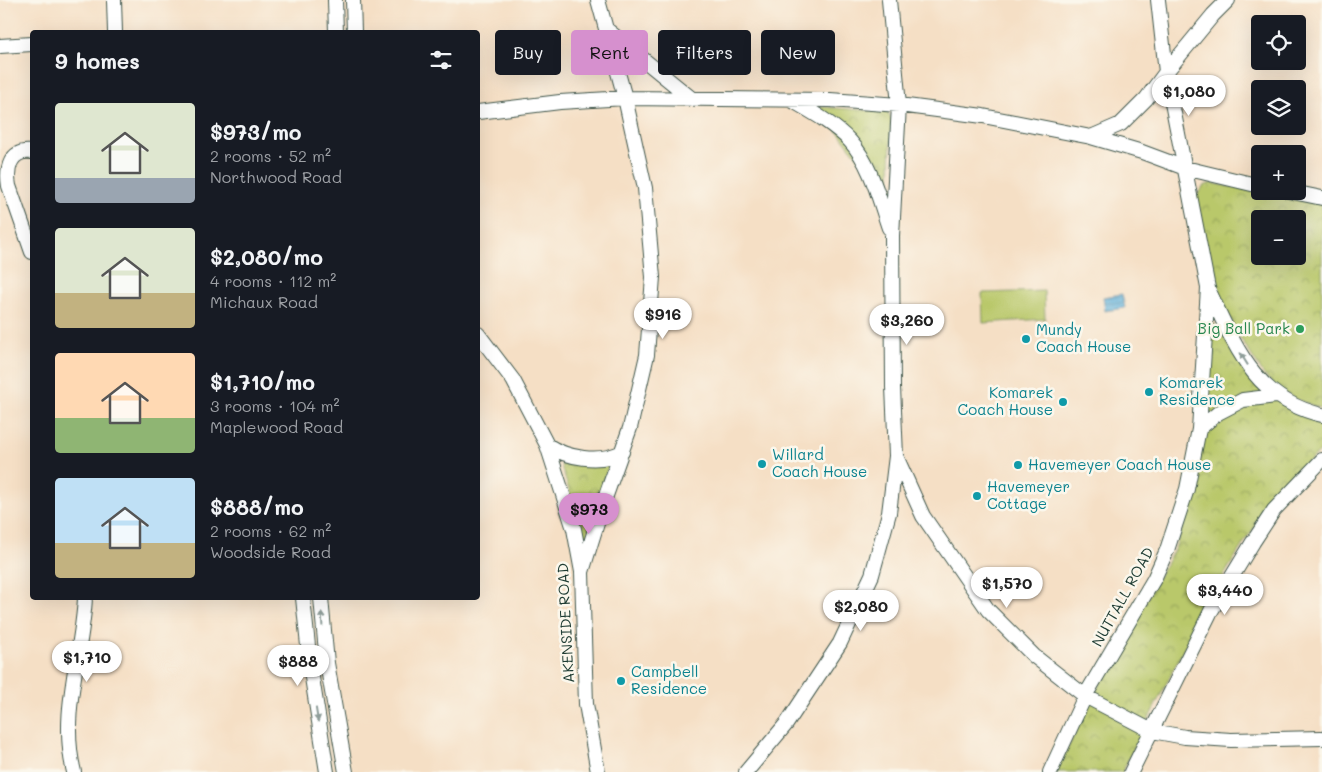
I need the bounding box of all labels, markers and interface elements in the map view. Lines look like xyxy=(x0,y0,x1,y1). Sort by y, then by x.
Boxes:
map controls xyxy=(1251,15,1306,265)
button: locate xyxy=(1251,15,1306,70)
chip: Buy xyxy=(495,30,561,75)
chip: Rent xyxy=(571,30,648,75)
chip: Filters xyxy=(658,30,751,75)
chip: New xyxy=(761,30,835,75)
icon: filters xyxy=(427,46,455,74)
text: 9 homes xyxy=(55,47,140,74)
pin: $1,080 xyxy=(1148,74,1230,117)
text: $1,080 xyxy=(1163,80,1215,101)
button: layers xyxy=(1251,80,1306,135)
text: $973/mo xyxy=(210,118,302,145)
icon: home xyxy=(95,123,155,183)
text: 2 rooms · 52 m² xyxy=(210,145,331,166)
button: + xyxy=(1251,145,1306,200)
text: Northwood Road xyxy=(210,166,342,187)
button: − xyxy=(1251,210,1306,265)
text: $2,080/mo xyxy=(210,243,323,270)
icon: home xyxy=(95,248,155,308)
text: 4 rooms · 112 m² xyxy=(210,270,336,291)
text: Michaux Road xyxy=(210,291,318,312)
pin: $916 xyxy=(633,298,693,340)
text: $916 xyxy=(645,303,681,324)
pin: $3,260 xyxy=(866,304,948,346)
text: $3,260 xyxy=(880,309,934,330)
place label: Big Ball Park xyxy=(1198,318,1290,338)
place label: Mundy Coach House xyxy=(1036,319,1131,356)
marker: Big Ball Park xyxy=(1294,323,1306,335)
marker: Mundy Coach House xyxy=(1020,333,1032,345)
one-way arrow xyxy=(1239,353,1248,366)
text: $1,710/mo xyxy=(210,368,315,395)
place label: Komarek Residence xyxy=(1159,372,1235,409)
icon: home xyxy=(95,373,155,433)
place label: Komarek Coach House xyxy=(958,382,1053,419)
marker: Komarek Residence xyxy=(1143,386,1155,398)
text: 3 rooms · 104 m² xyxy=(210,395,340,416)
marker: Komarek Coach House xyxy=(1057,396,1069,408)
text: Maplewood Road xyxy=(210,416,343,437)
place label: Willard Coach House xyxy=(772,444,867,481)
place label: Havemeyer Coach House xyxy=(1028,454,1211,474)
marker: Willard Coach House xyxy=(756,458,768,470)
marker: Havemeyer Coach House xyxy=(1012,459,1024,471)
place label: Havemeyer Cottage xyxy=(987,476,1070,513)
marker: Havemeyer Cottage xyxy=(971,490,983,502)
pin: $973 xyxy=(559,492,619,535)
text: $888/mo xyxy=(210,493,304,520)
icon: home xyxy=(95,498,155,558)
text: $973 xyxy=(570,498,608,519)
text: 2 rooms · 62 m² xyxy=(210,520,331,541)
text: Woodside Road xyxy=(210,541,331,562)
street label: NUTTALL ROAD xyxy=(1086,543,1158,650)
street label: AKENSIDE ROAD xyxy=(552,563,578,684)
pin: $1,570 xyxy=(966,566,1048,609)
text: $1,570 xyxy=(982,572,1032,593)
pin: $3,440 xyxy=(1184,574,1266,616)
text: $3,440 xyxy=(1198,579,1252,600)
pin: $2,080 xyxy=(820,590,902,632)
text: $2,080 xyxy=(834,595,888,616)
one-way arrow xyxy=(317,611,325,627)
pin: $1,710 xyxy=(46,640,128,683)
pin: $888 xyxy=(268,644,328,687)
text: $1,710 xyxy=(63,646,111,667)
text: $888 xyxy=(278,650,318,671)
place label: Campbell Residence xyxy=(631,661,707,698)
marker: Campbell Residence xyxy=(615,675,627,687)
one-way arrow xyxy=(314,708,322,724)

